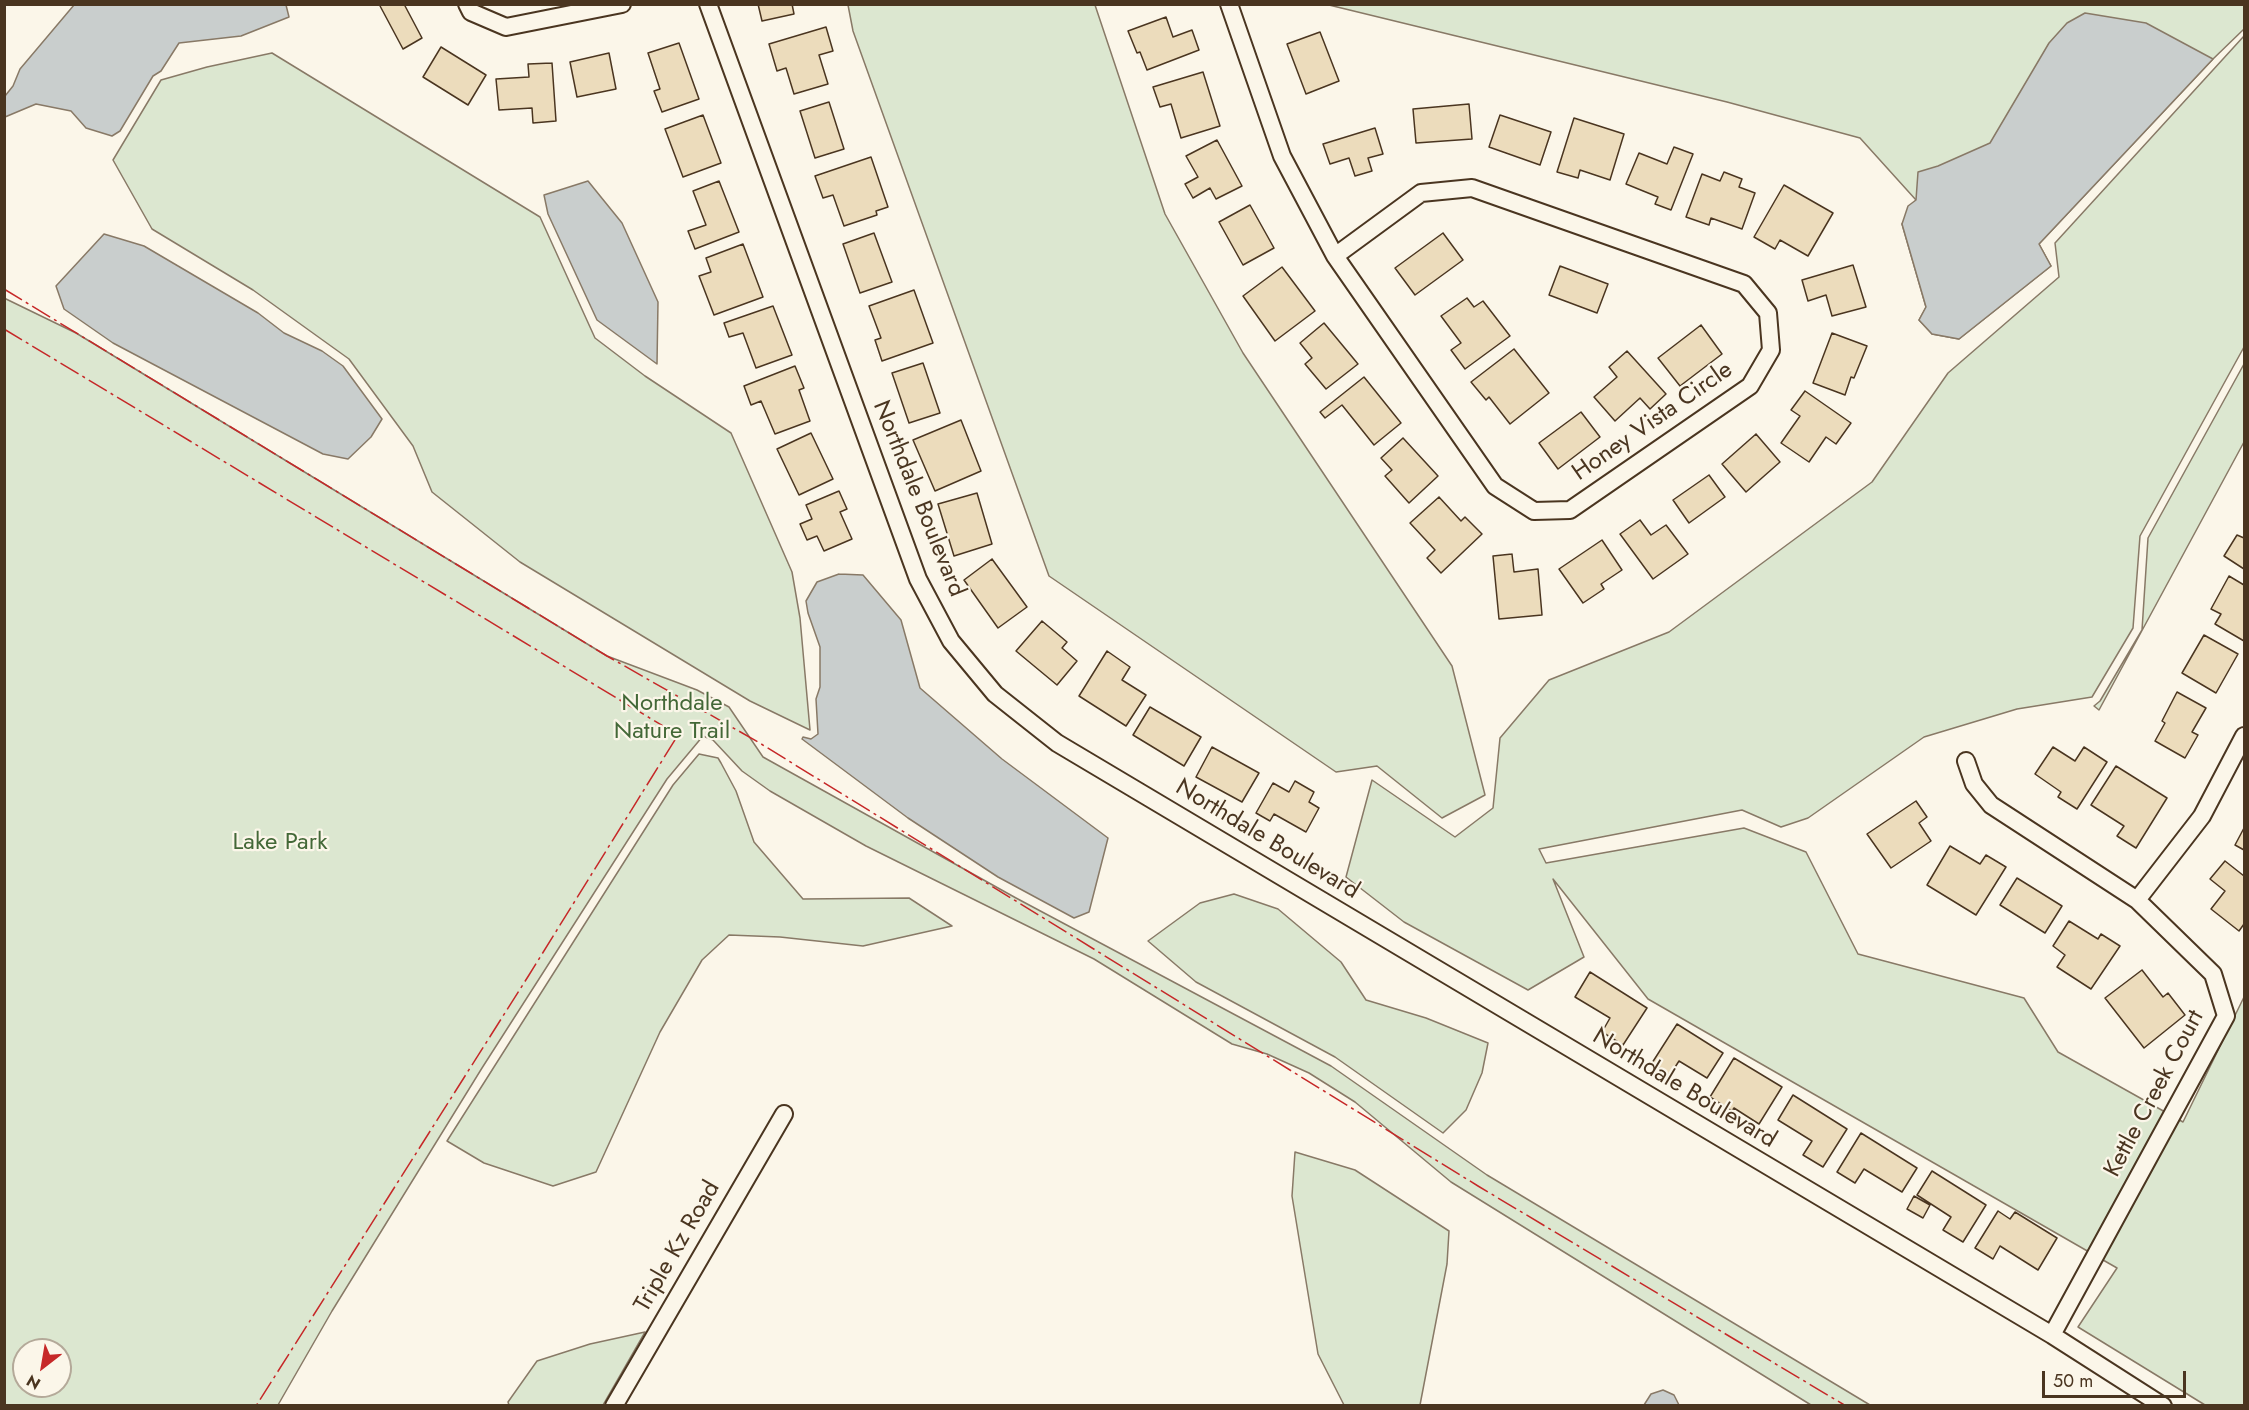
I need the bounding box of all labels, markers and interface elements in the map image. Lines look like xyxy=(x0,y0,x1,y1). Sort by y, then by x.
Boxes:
street label: Honey Vista Circle xyxy=(1567,356,1739,488)
street label: Northdale Boulevard xyxy=(865,397,971,601)
park label: Northdale Nature Trail xyxy=(614,690,730,746)
street label: Northdale Boulevard xyxy=(1170,774,1364,906)
park label: Lake Park xyxy=(233,829,327,857)
street label: Kettle Creek Court xyxy=(2099,1006,2211,1182)
street label: Northdale Boulevard xyxy=(1587,1023,1781,1155)
street label: Triple Kz Road xyxy=(629,1176,727,1318)
north arrow xyxy=(12,1338,72,1398)
scale bar xyxy=(2045,1359,2189,1397)
text: 50 m xyxy=(2053,1368,2093,1394)
text: N xyxy=(22,1369,45,1395)

